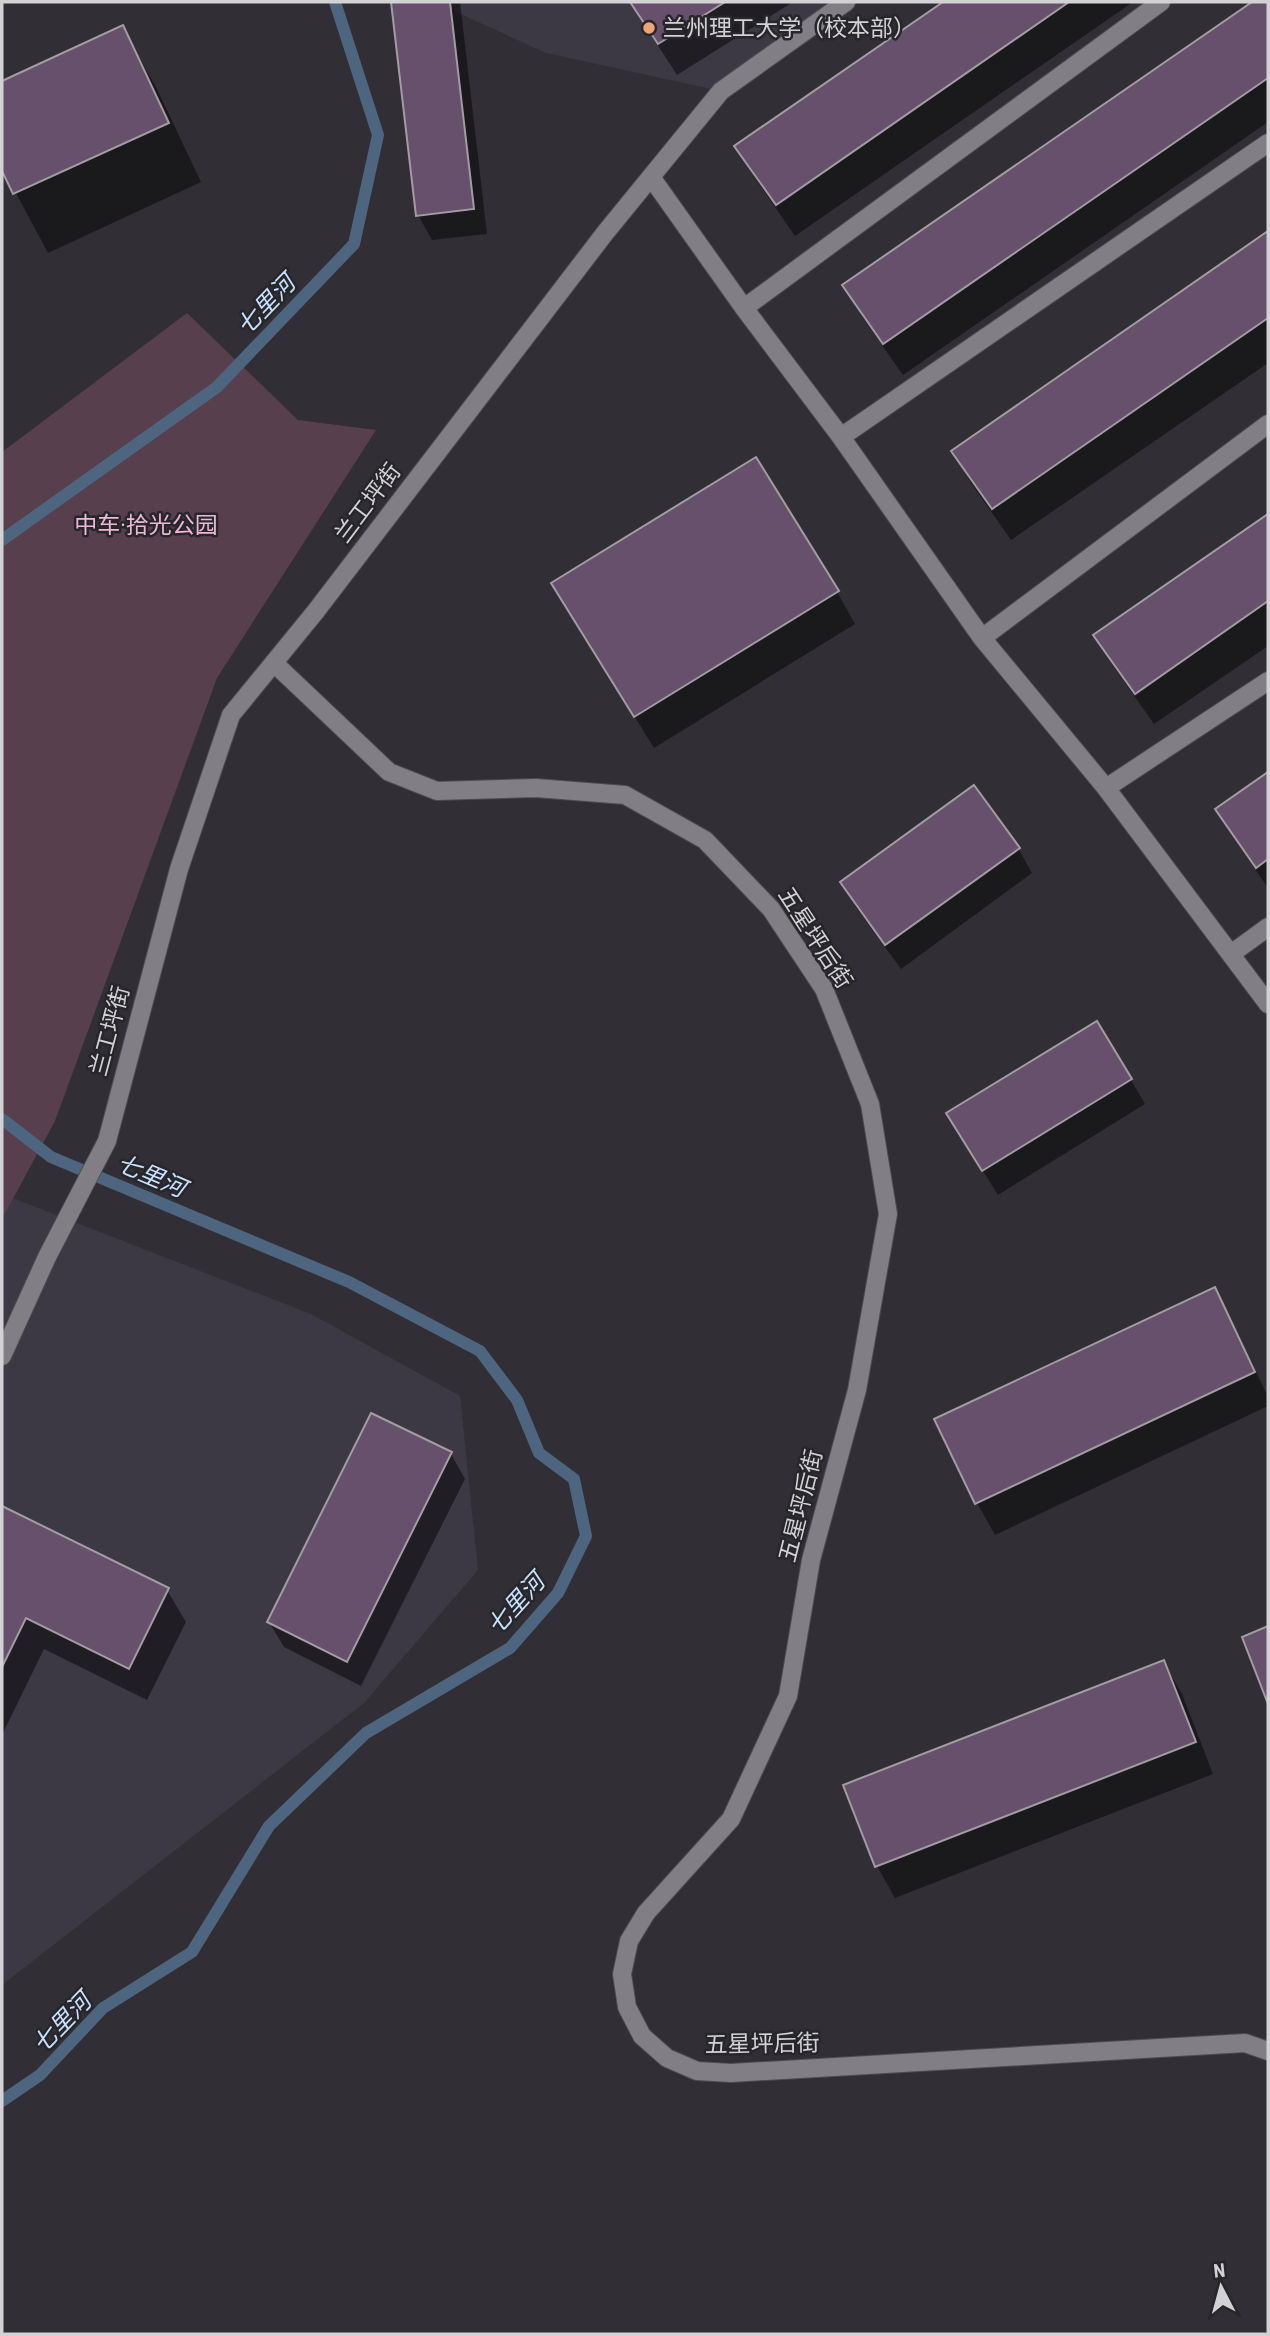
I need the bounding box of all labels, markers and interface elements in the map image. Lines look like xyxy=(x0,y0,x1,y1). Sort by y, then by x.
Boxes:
place label: 兰州理工大学（校本部） xyxy=(663,15,916,42)
marker: 兰州理工大学（校本部） xyxy=(641,20,657,36)
water label: 七里河 xyxy=(231,267,304,341)
street label: 兰工坪街 xyxy=(330,458,406,548)
park label: 中车·拾光公园 xyxy=(74,512,218,539)
street label: 五星坪后街 xyxy=(772,882,858,994)
street label: 兰工坪街 xyxy=(85,983,135,1079)
water label: 七里河 xyxy=(112,1149,193,1205)
street label: 五星坪后街 xyxy=(774,1447,828,1565)
water label: 七里河 xyxy=(482,1565,553,1640)
water label: 七里河 xyxy=(27,1985,100,2059)
street label: 五星坪后街 xyxy=(704,2029,820,2059)
north arrow xyxy=(1186,2252,1256,2322)
text: N xyxy=(1212,2259,1226,2283)

